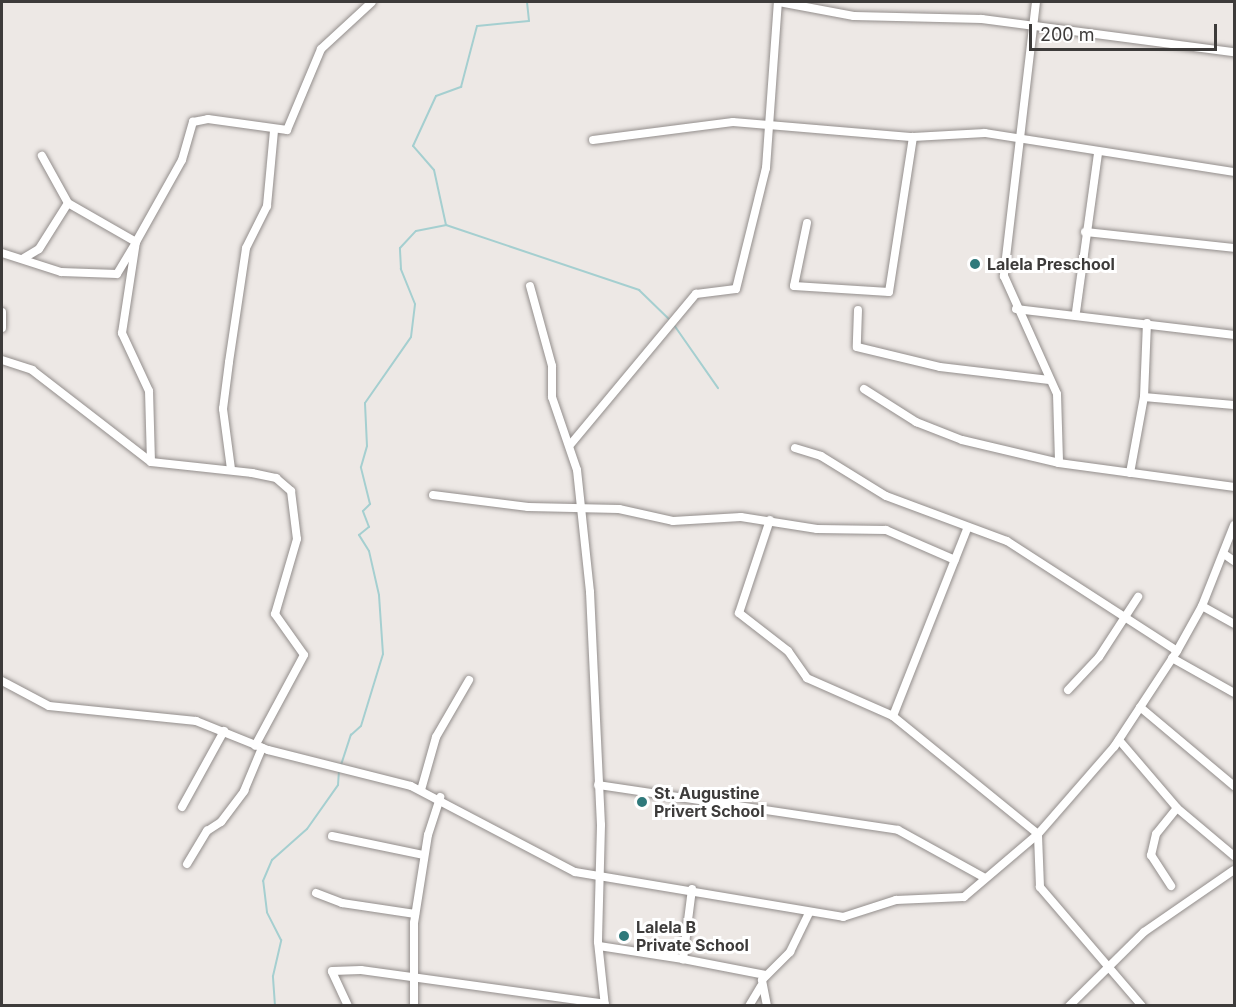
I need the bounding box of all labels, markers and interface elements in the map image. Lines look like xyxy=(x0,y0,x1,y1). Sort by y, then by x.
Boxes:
scale bar xyxy=(1032,12,1220,50)
text: 200 m xyxy=(1040,24,1095,45)
place label: Lalela Preschool xyxy=(987,254,1115,274)
marker: Lalela Preschool xyxy=(968,257,982,271)
place label: St. Augustine Privert School xyxy=(654,783,764,821)
marker: St. Augustine Privert School xyxy=(635,795,649,809)
place label: Lalela B Private School xyxy=(636,917,749,955)
marker: Lalela B Private School xyxy=(617,929,631,943)

